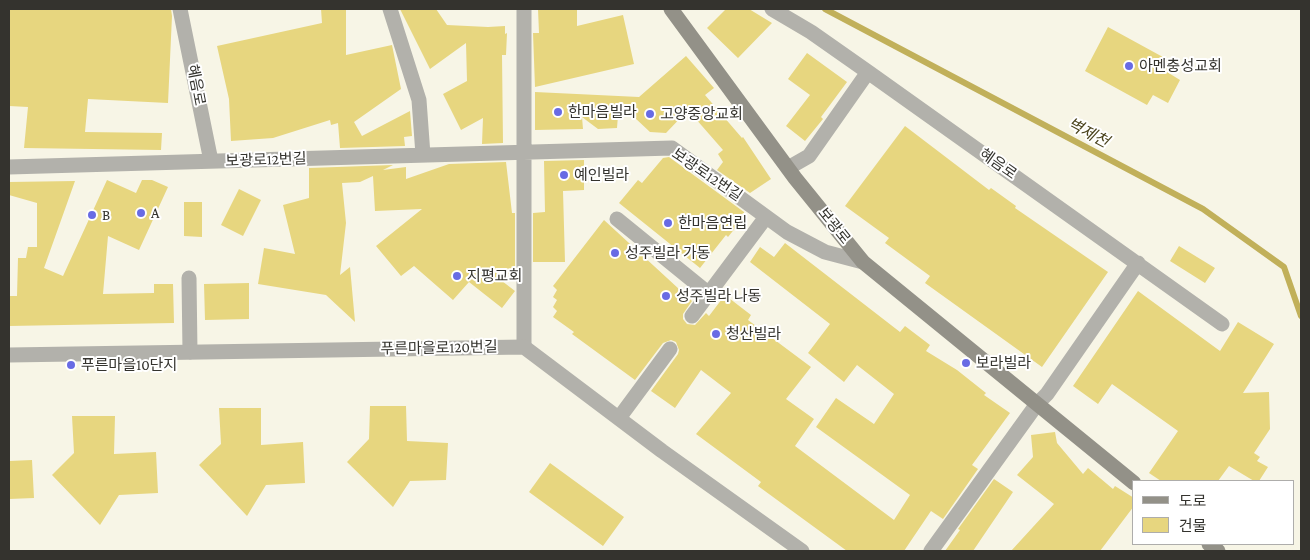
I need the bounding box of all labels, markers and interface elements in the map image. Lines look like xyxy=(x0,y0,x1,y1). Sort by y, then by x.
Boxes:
place label: 아멘충성교회 xyxy=(1139,57,1222,75)
marker: 아멘충성교회 xyxy=(1123,60,1135,72)
street label: 혜음로 xyxy=(183,63,209,107)
place label: 한마음빌라 xyxy=(568,103,637,121)
place label: 고양중앙교회 xyxy=(660,105,743,123)
marker: 한마음빌라 xyxy=(552,106,564,118)
marker: 고양중앙교회 xyxy=(644,108,656,120)
water label: 벽제천 xyxy=(1064,114,1112,152)
street label: 보광로12번길 xyxy=(668,145,746,205)
street label: 혜음로 xyxy=(976,145,1020,183)
street label: 보광로12번길 xyxy=(225,150,307,170)
place label: 예인빌라 xyxy=(574,166,629,184)
marker: 예인빌라 xyxy=(558,169,570,181)
place label: A xyxy=(151,204,160,222)
street label: 보광로 xyxy=(814,204,854,248)
place label: B xyxy=(102,206,110,224)
marker: A xyxy=(135,207,147,219)
marker: B xyxy=(86,209,98,221)
place label: 한마음연립 xyxy=(678,214,747,232)
marker: 한마음연립 xyxy=(662,217,674,229)
place label: 성주빌라 가동 xyxy=(625,244,711,262)
marker: 성주빌라 가동 xyxy=(609,247,621,259)
place label: 지평교회 xyxy=(467,267,522,285)
marker: 지평교회 xyxy=(451,270,463,282)
place label: 성주빌라 나동 xyxy=(676,287,762,305)
marker: 성주빌라 나동 xyxy=(660,290,672,302)
place label: 청산빌라 xyxy=(726,325,781,343)
marker: 청산빌라 xyxy=(710,328,722,340)
street label: 푸른마을로120번길 xyxy=(380,338,498,358)
place label: 보라빌라 xyxy=(976,354,1031,372)
place label: 푸른마을10단지 xyxy=(81,356,177,374)
marker: 보라빌라 xyxy=(960,357,972,369)
marker: 푸른마을10단지 xyxy=(65,359,77,371)
legend xyxy=(1132,480,1295,545)
text: 도로 xyxy=(1179,493,1207,509)
text: 건물 xyxy=(1179,518,1207,534)

